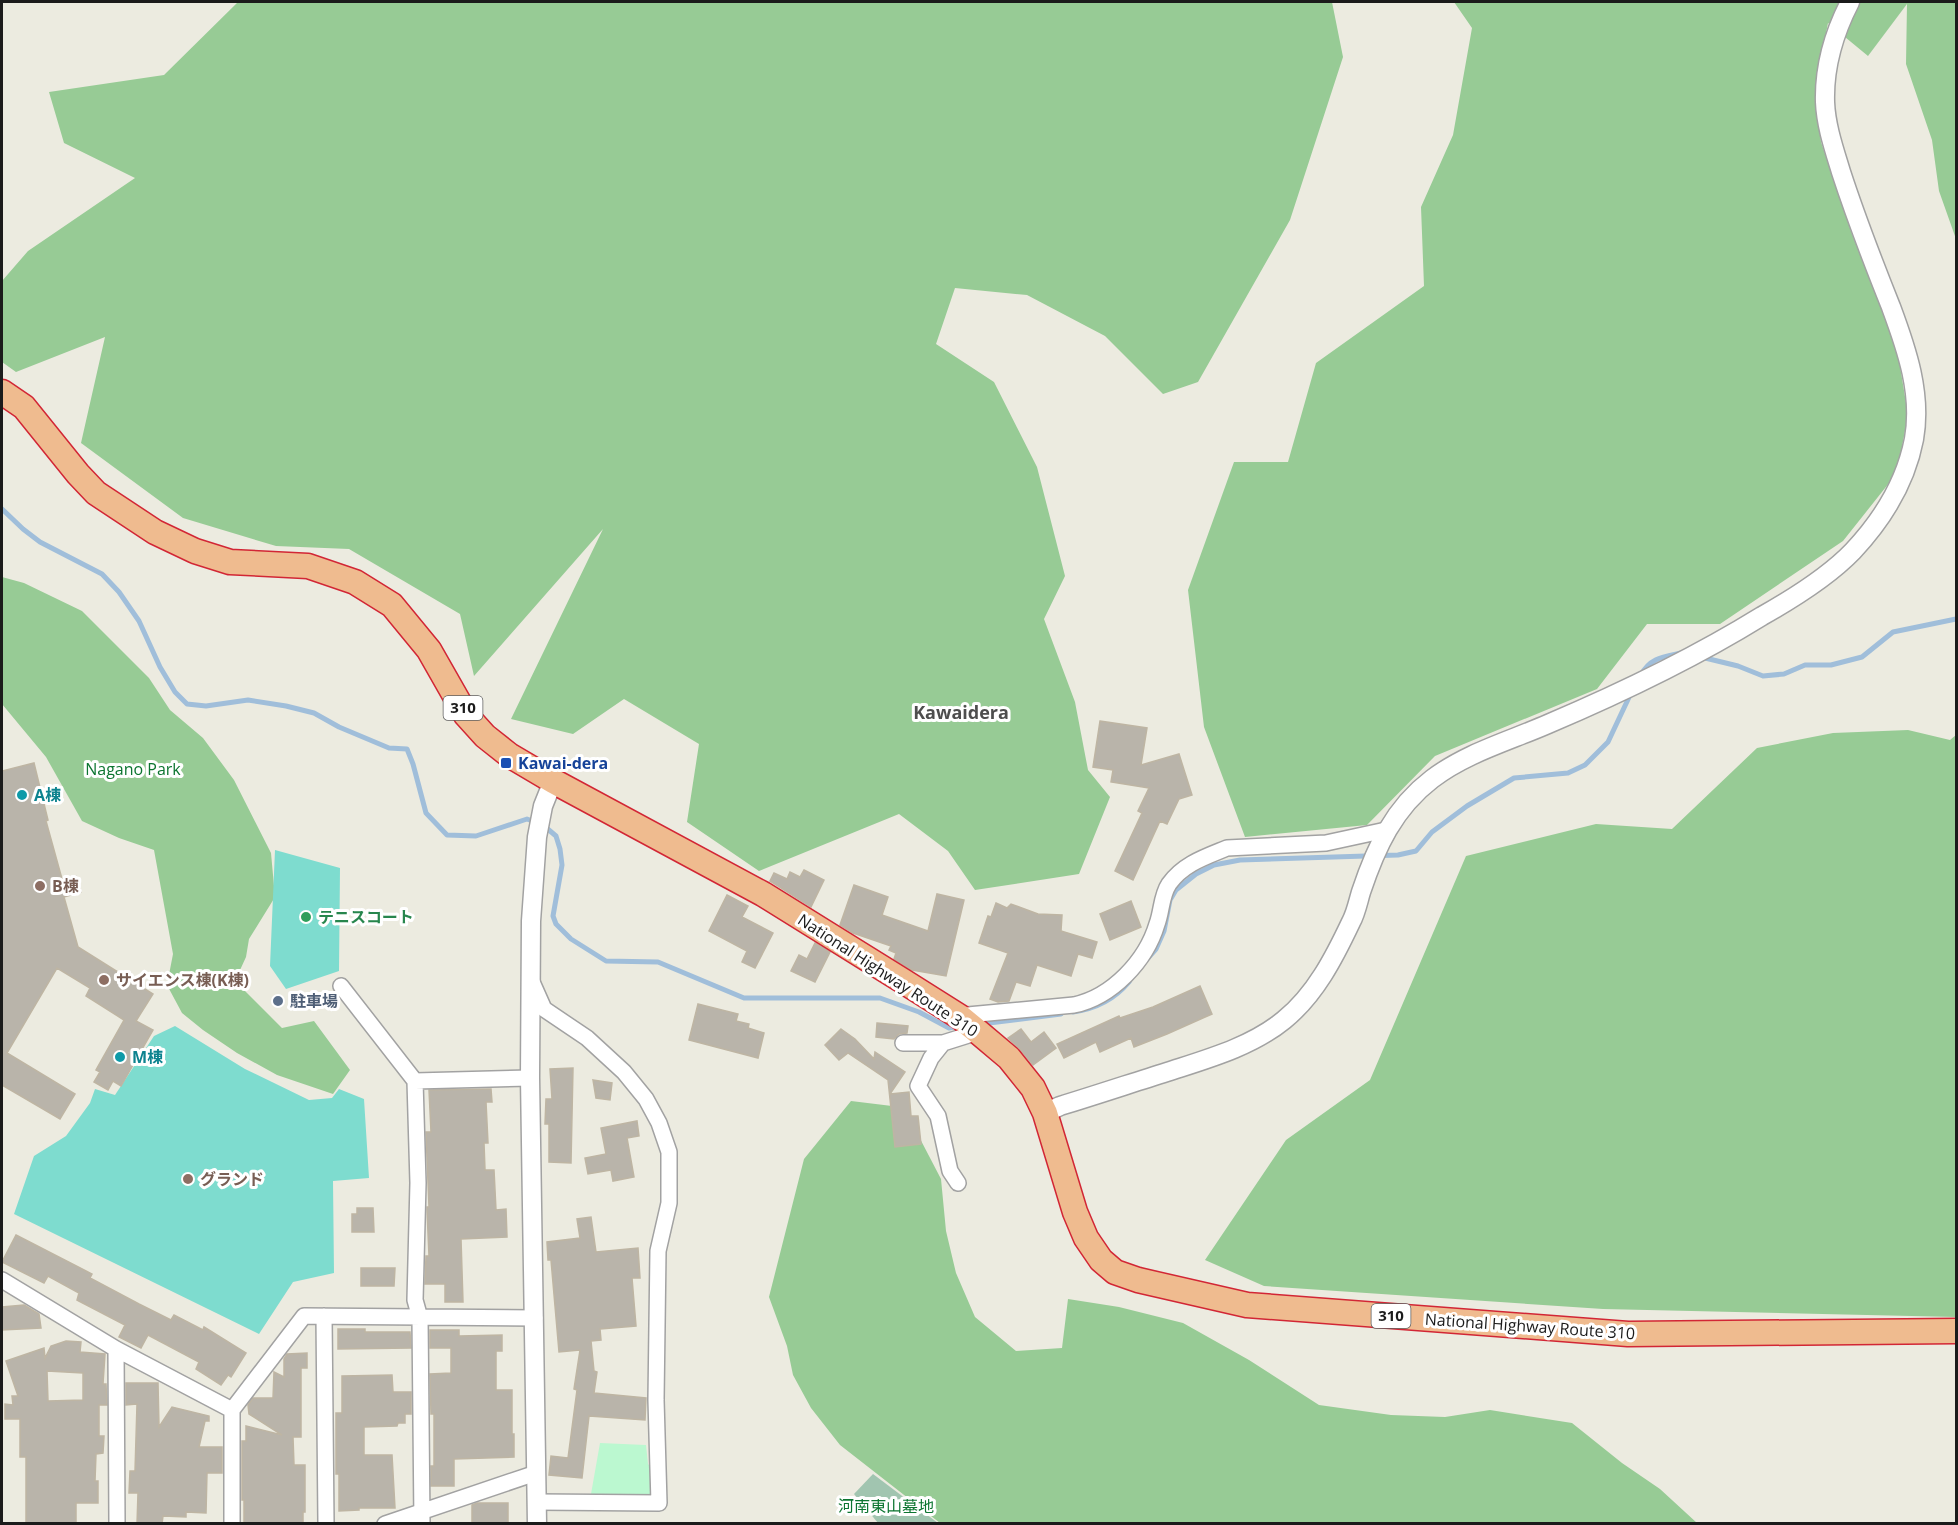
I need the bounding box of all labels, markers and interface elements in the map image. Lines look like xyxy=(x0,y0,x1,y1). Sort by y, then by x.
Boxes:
road number: 310 xyxy=(444,696,482,720)
district label: Kawaidera xyxy=(913,700,1009,724)
place label: Kawai-dera xyxy=(518,752,608,774)
marker: Kawai-dera xyxy=(499,756,513,770)
park label: Nagano Park xyxy=(85,758,181,780)
place label: A棟 xyxy=(34,784,61,806)
marker: A棟 xyxy=(15,788,29,802)
place label: B棟 xyxy=(52,875,79,897)
marker: B棟 xyxy=(33,879,47,893)
place label: テニスコート xyxy=(318,906,414,928)
street label: National Highway Route 310 xyxy=(794,908,982,1042)
marker: テニスコート xyxy=(299,910,313,924)
place label: サイエンス棟(K棟) xyxy=(116,969,249,991)
marker: サイエンス棟(K棟) xyxy=(97,973,111,987)
place label: 駐車場 xyxy=(290,990,338,1012)
marker: 駐車場 xyxy=(271,994,285,1008)
place label: M棟 xyxy=(132,1046,163,1068)
marker: M棟 xyxy=(113,1050,127,1064)
place label: グランド xyxy=(200,1168,264,1190)
marker: グランド xyxy=(181,1172,195,1186)
road number: 310 xyxy=(1372,1304,1410,1328)
street label: National Highway Route 310 xyxy=(1424,1308,1636,1344)
park label: 河南東山墓地 xyxy=(838,1495,934,1517)

